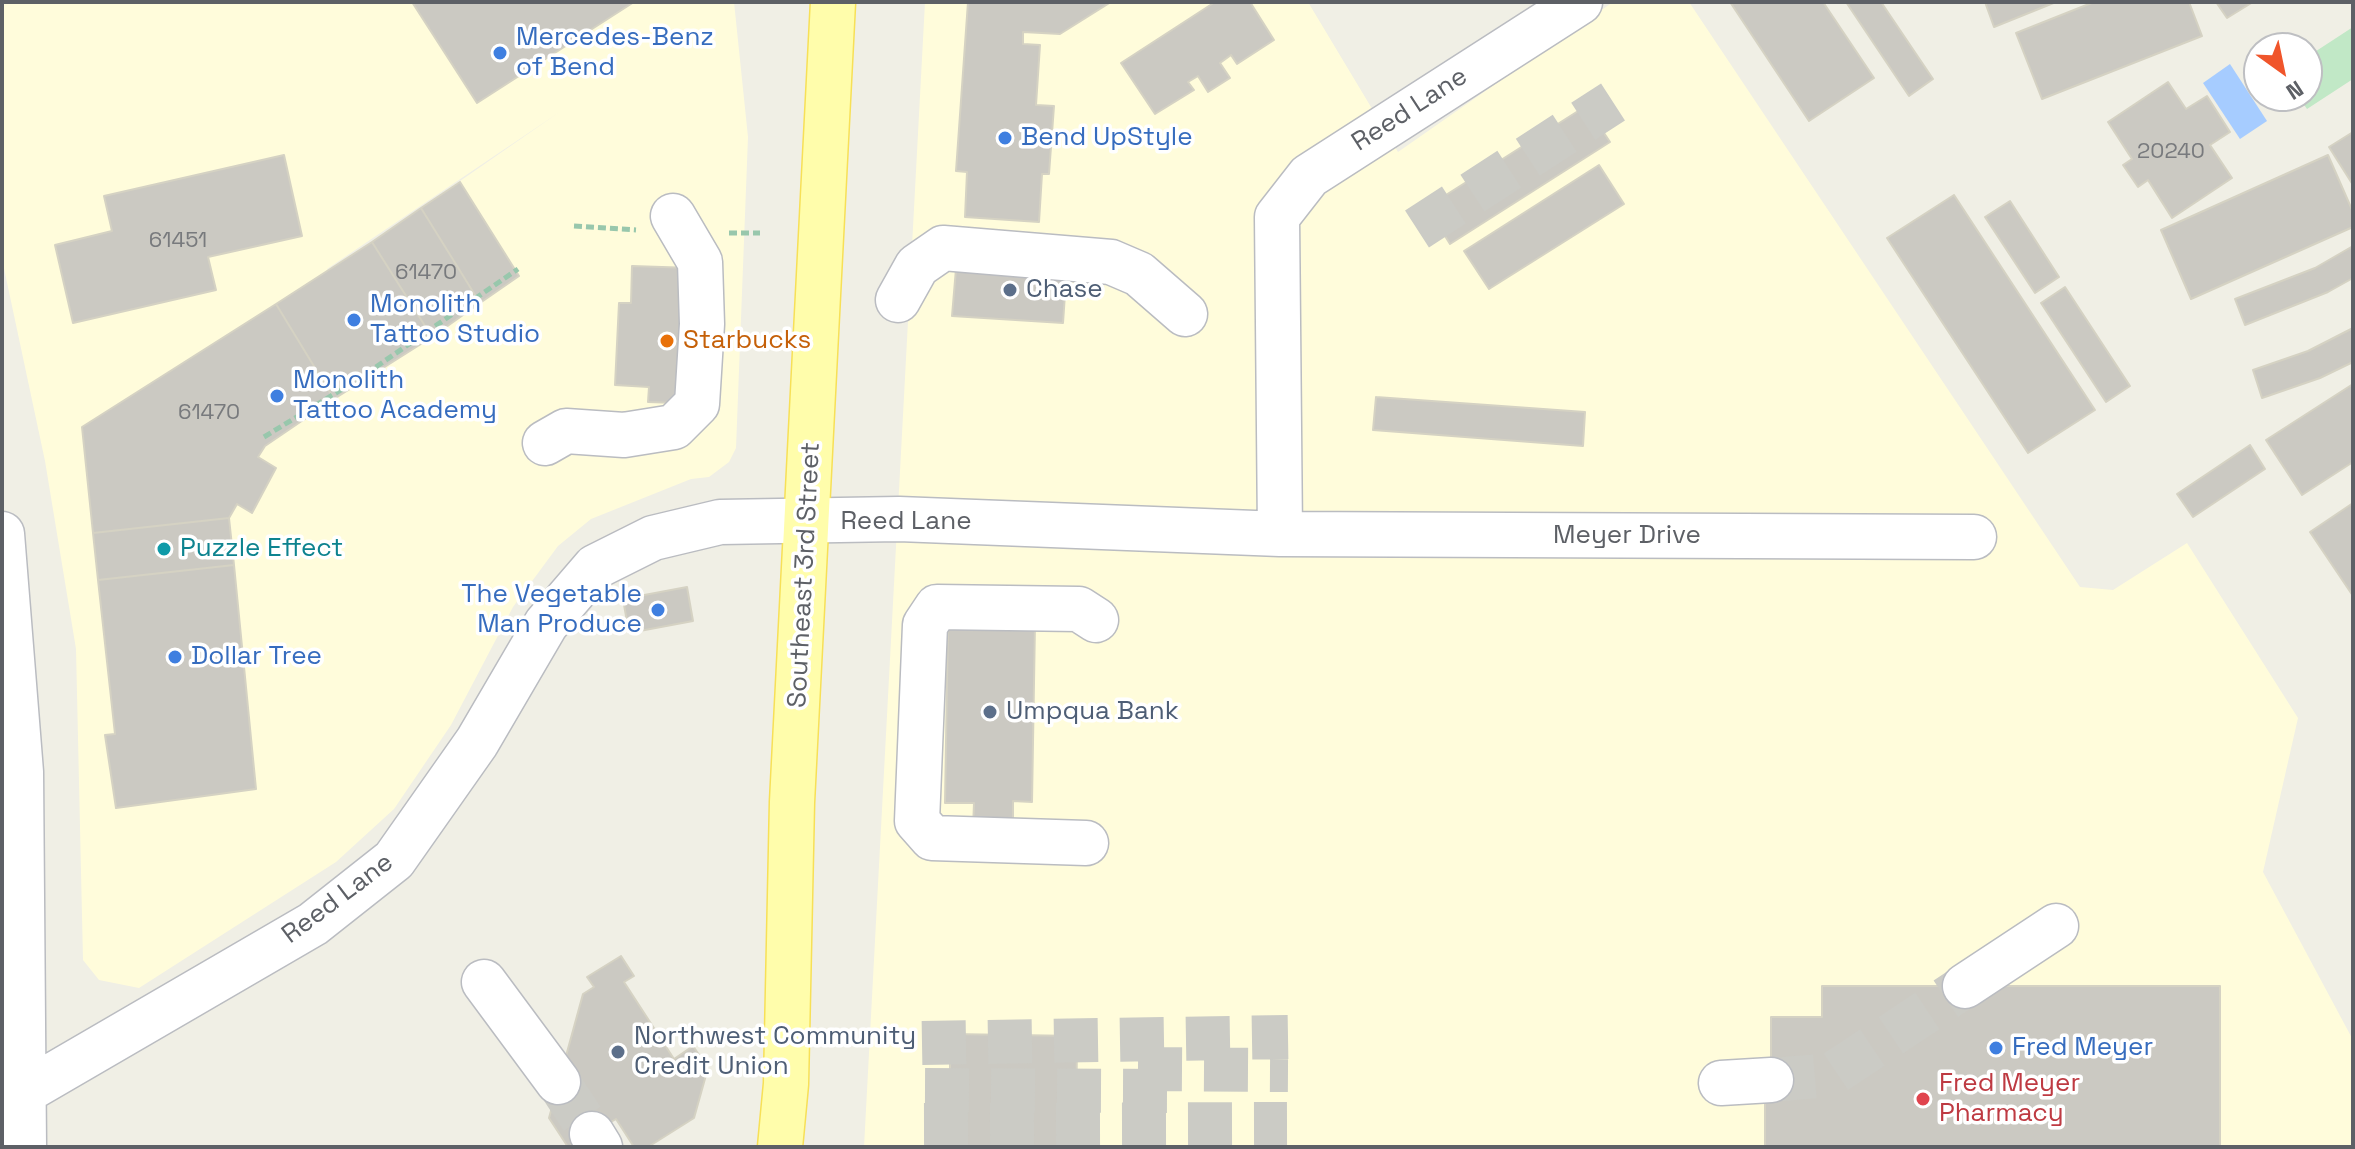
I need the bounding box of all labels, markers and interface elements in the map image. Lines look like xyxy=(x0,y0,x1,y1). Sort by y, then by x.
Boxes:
place label: Mercedes-Benz of Bend xyxy=(516,22,714,84)
north arrow xyxy=(2243,32,2323,112)
marker: Mercedes-Benz of Bend xyxy=(491,44,509,62)
street label: Reed Lane xyxy=(1347,61,1473,159)
text: N xyxy=(2281,75,2309,106)
place label: Bend UpStyle xyxy=(1021,122,1193,154)
marker: Bend UpStyle xyxy=(996,129,1014,147)
house number: 20240 xyxy=(2137,139,2205,165)
house number: 61451 xyxy=(149,228,207,254)
house number: 61470 xyxy=(395,260,457,286)
place label: Chase xyxy=(1026,274,1103,306)
marker: Chase xyxy=(1001,281,1019,299)
place label: Monolith Tattoo Studio xyxy=(370,289,540,350)
marker: Monolith Tattoo Studio xyxy=(345,311,363,329)
place label: Starbucks xyxy=(683,325,811,357)
marker: Starbucks xyxy=(658,332,676,350)
place label: Monolith Tattoo Academy xyxy=(293,365,497,426)
marker: Monolith Tattoo Academy xyxy=(268,387,286,405)
house number: 61470 xyxy=(178,400,240,426)
street label: Southeast 3rd Street xyxy=(782,441,828,709)
street label: Reed Lane xyxy=(840,506,972,538)
street label: Meyer Drive xyxy=(1553,520,1701,552)
place label: Puzzle Effect xyxy=(180,533,343,565)
marker: Puzzle Effect xyxy=(155,540,173,558)
place label: The Vegetable Man Produce xyxy=(461,579,642,640)
marker: The Vegetable Man Produce xyxy=(649,601,667,619)
place label: Dollar Tree xyxy=(191,641,322,673)
marker: Dollar Tree xyxy=(166,648,184,666)
place label: Umpqua Bank xyxy=(1006,696,1179,728)
marker: Umpqua Bank xyxy=(981,703,999,721)
street label: Reed Lane xyxy=(276,847,400,951)
place label: Northwest Community Credit Union xyxy=(634,1021,916,1082)
place label: Fred Meyer xyxy=(2012,1032,2153,1064)
marker: Fred Meyer xyxy=(1987,1039,2005,1057)
marker: Northwest Community Credit Union xyxy=(609,1043,627,1061)
place label: Fred Meyer Pharmacy xyxy=(1939,1068,2080,1130)
marker: Fred Meyer Pharmacy xyxy=(1914,1090,1932,1108)

